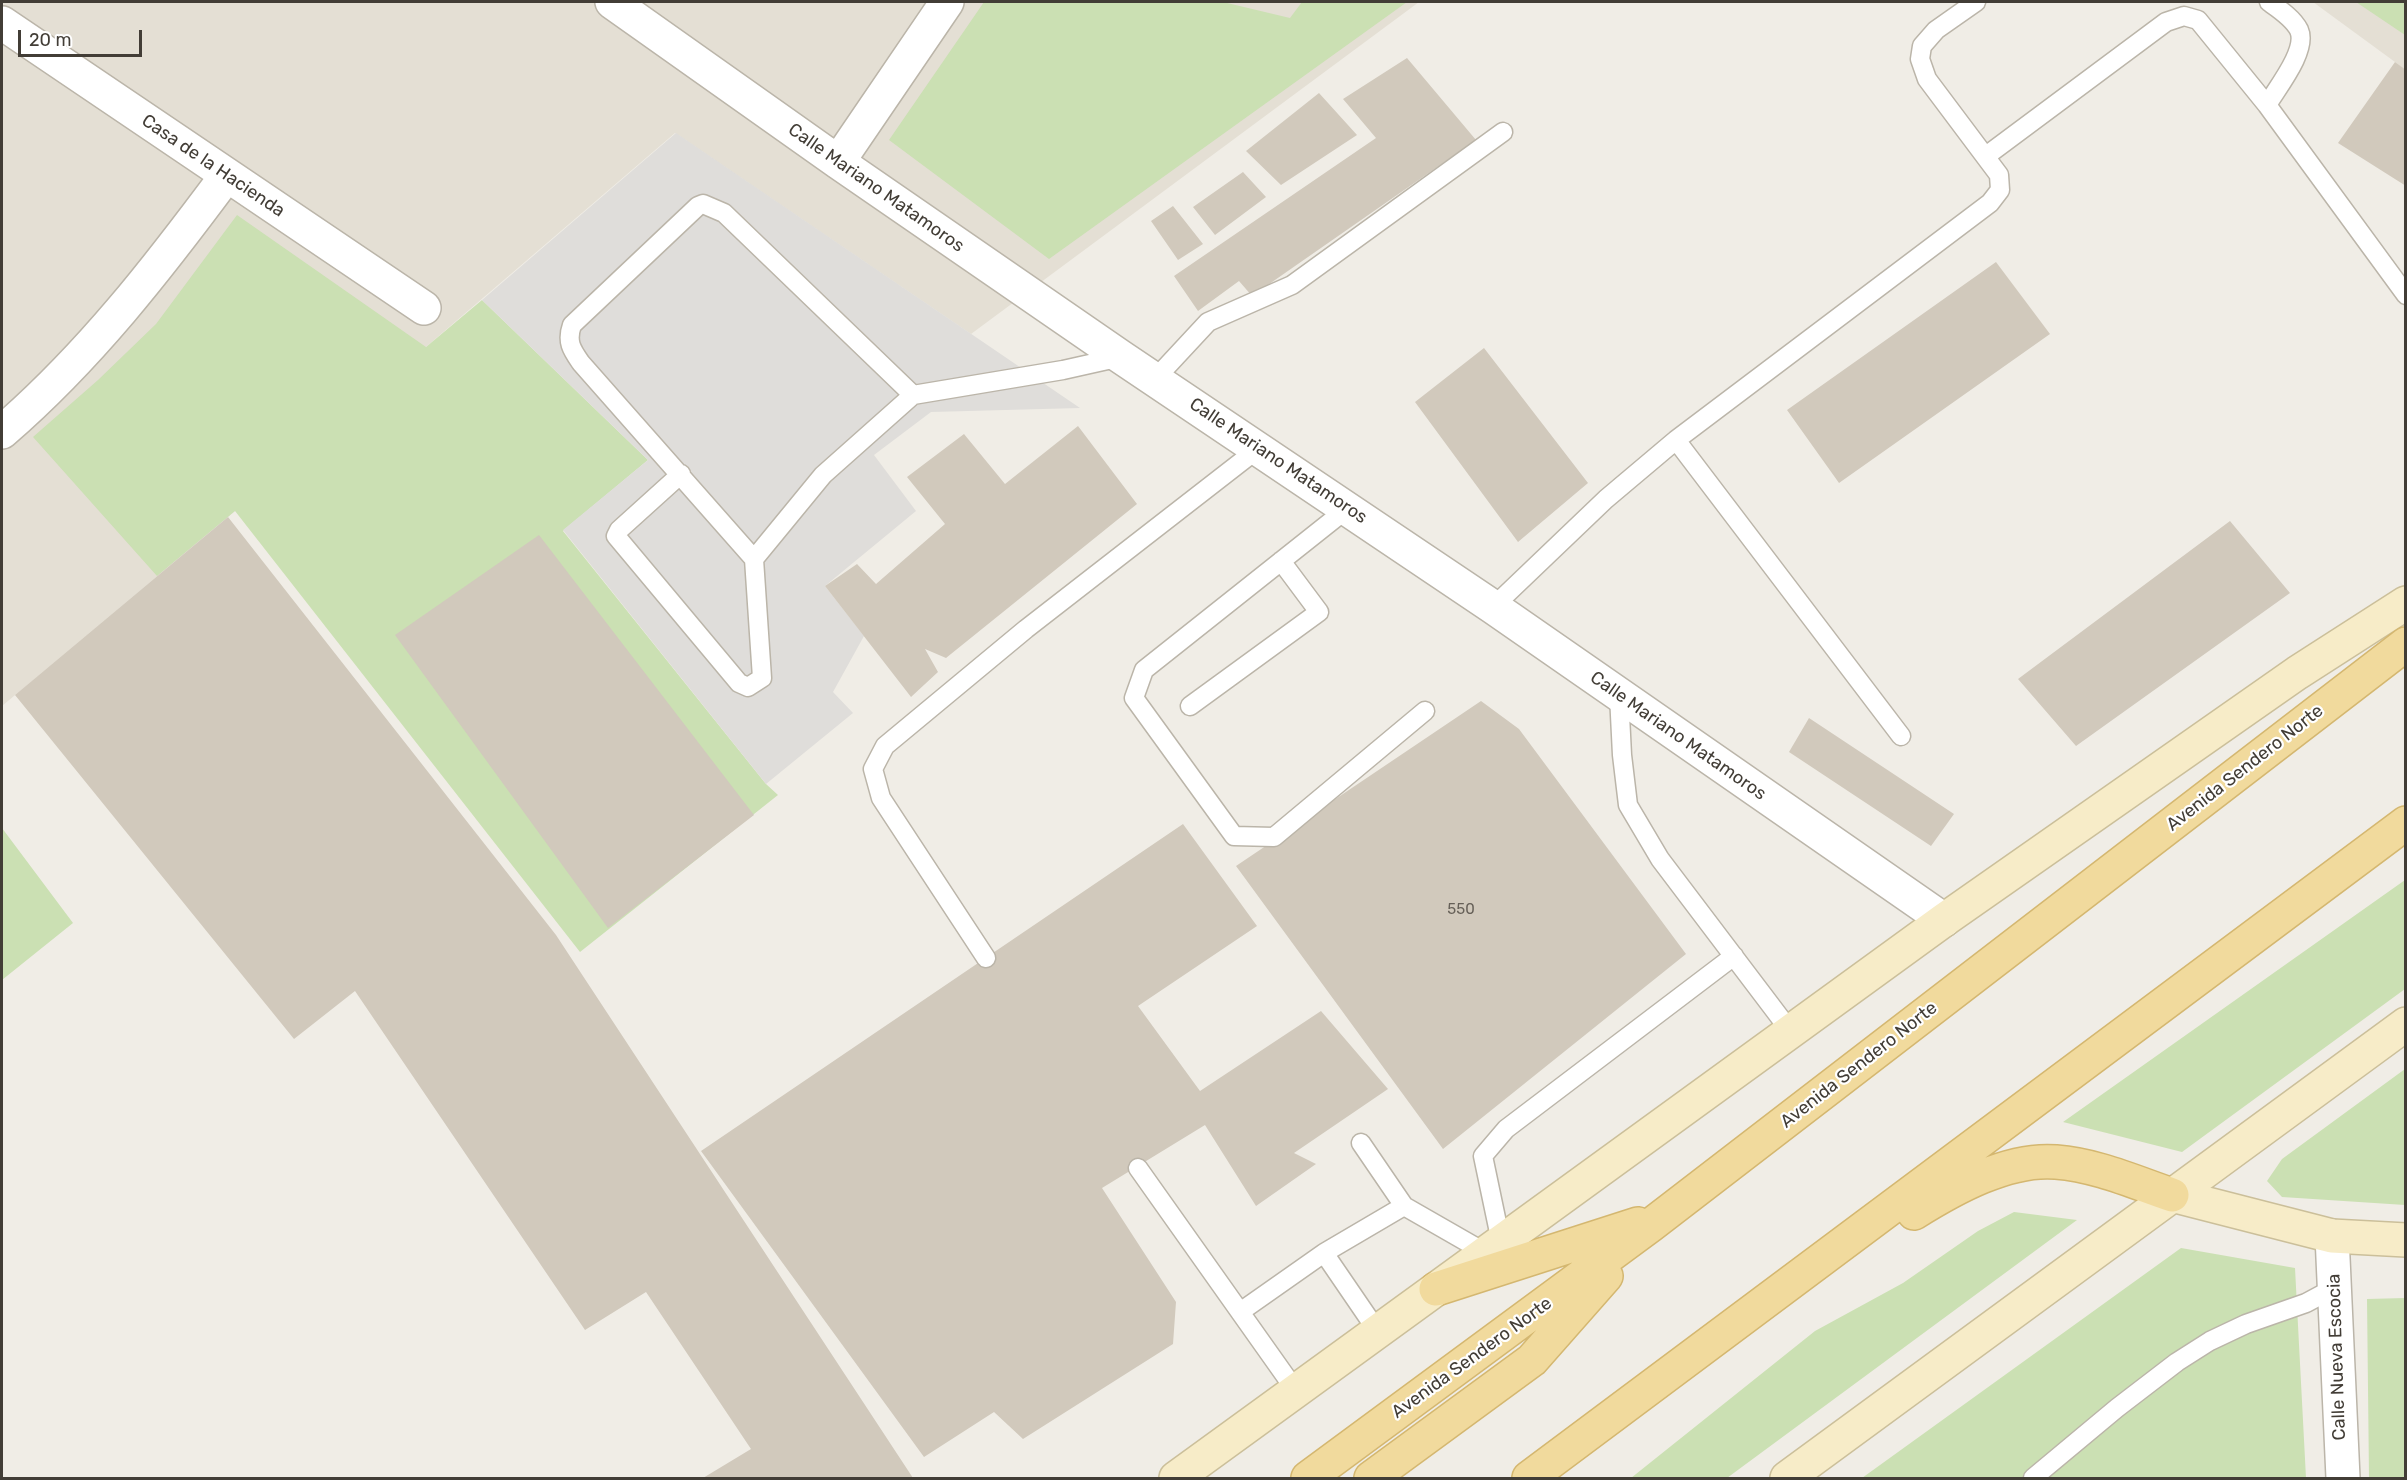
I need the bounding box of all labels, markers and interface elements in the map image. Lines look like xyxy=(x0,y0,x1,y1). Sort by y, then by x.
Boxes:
scale bar xyxy=(21,18,146,56)
text: 20 m xyxy=(29,29,71,51)
street label: Casa de la Hacienda xyxy=(137,110,289,222)
street label: Calle Mariano Matamoros xyxy=(784,119,968,257)
street label: Calle Mariano Matamoros xyxy=(1185,393,1371,529)
street label: Calle Mariano Matamoros xyxy=(1586,667,1770,805)
street label: Avenida Sendero Norte xyxy=(2162,700,2328,836)
house number: 550 xyxy=(1447,901,1475,919)
street label: Avenida Sendero Norte xyxy=(1776,997,1942,1133)
street label: Calle Nueva Escocia xyxy=(2323,1273,2351,1441)
street label: Avenida Sendero Norte xyxy=(1388,1293,1556,1423)

